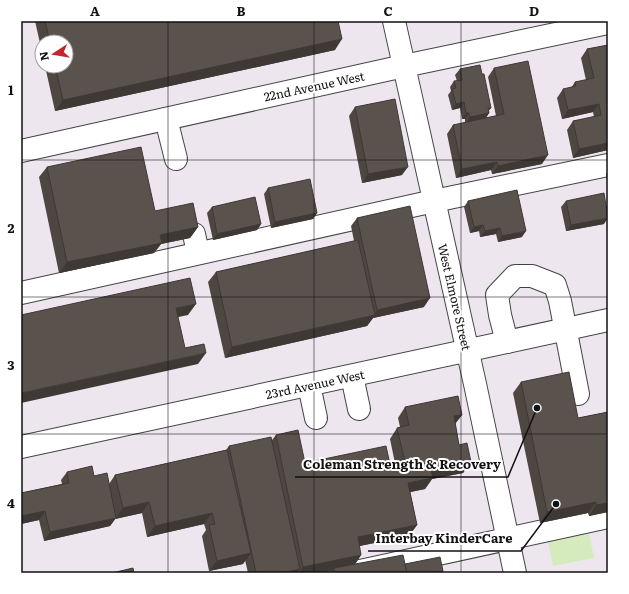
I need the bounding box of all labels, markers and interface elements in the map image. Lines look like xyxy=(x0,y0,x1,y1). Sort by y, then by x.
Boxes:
text: A xyxy=(90,1,100,20)
text: B xyxy=(237,1,246,20)
text: C xyxy=(383,1,393,20)
text: D xyxy=(529,1,539,20)
north arrow xyxy=(34,34,74,74)
text: N xyxy=(34,50,52,62)
street label: 22nd Avenue West xyxy=(262,67,366,105)
text: 1 xyxy=(8,80,14,99)
text: 2 xyxy=(8,218,15,237)
street label: West Elmore Street xyxy=(434,242,476,352)
text: 3 xyxy=(7,355,15,374)
street label: 23rd Avenue West xyxy=(264,365,366,403)
callout: Coleman Strength & Recovery xyxy=(295,452,508,477)
text: Coleman Strength & Recovery xyxy=(303,454,501,473)
text: 4 xyxy=(7,493,15,512)
callout: Interbay KinderCare xyxy=(368,526,521,551)
text: Interbay KinderCare xyxy=(376,528,513,547)

